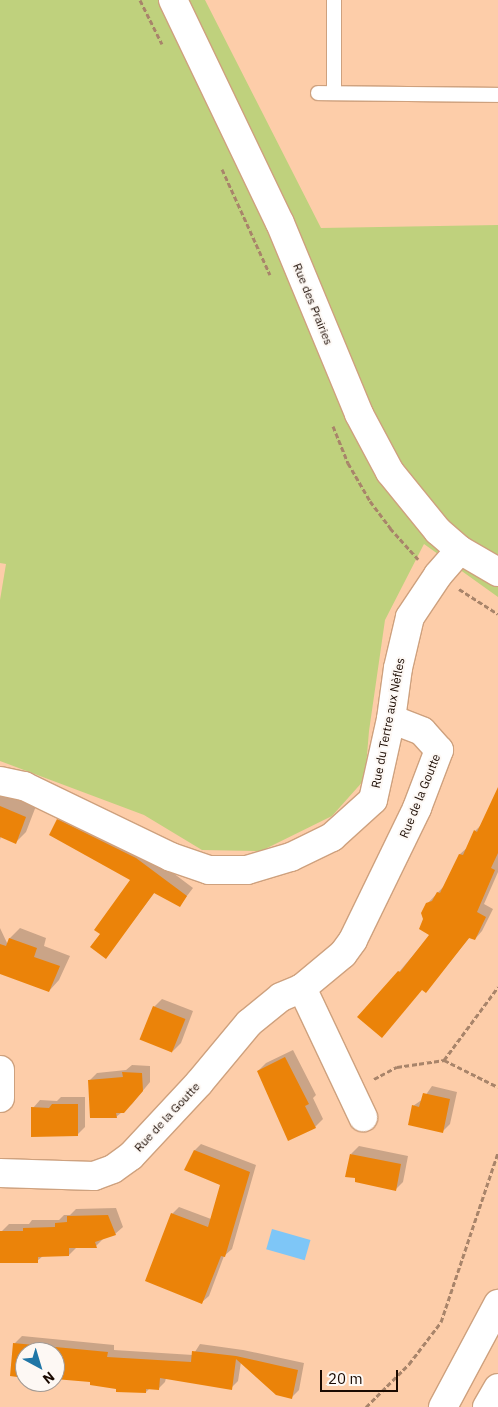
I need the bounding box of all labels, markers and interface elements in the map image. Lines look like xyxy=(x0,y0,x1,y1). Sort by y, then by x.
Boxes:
street label: Rue des Prairies xyxy=(290,261,336,347)
street label: Rue du Tertre aux Nèfles xyxy=(368,657,408,789)
street label: Rue de la Goutte xyxy=(397,752,443,840)
street label: Rue de la Goutte xyxy=(131,1079,203,1155)
north arrow xyxy=(15,1342,65,1392)
scale bar xyxy=(323,1360,400,1392)
text: N xyxy=(39,1368,58,1388)
text: 20 m xyxy=(328,1369,363,1388)

